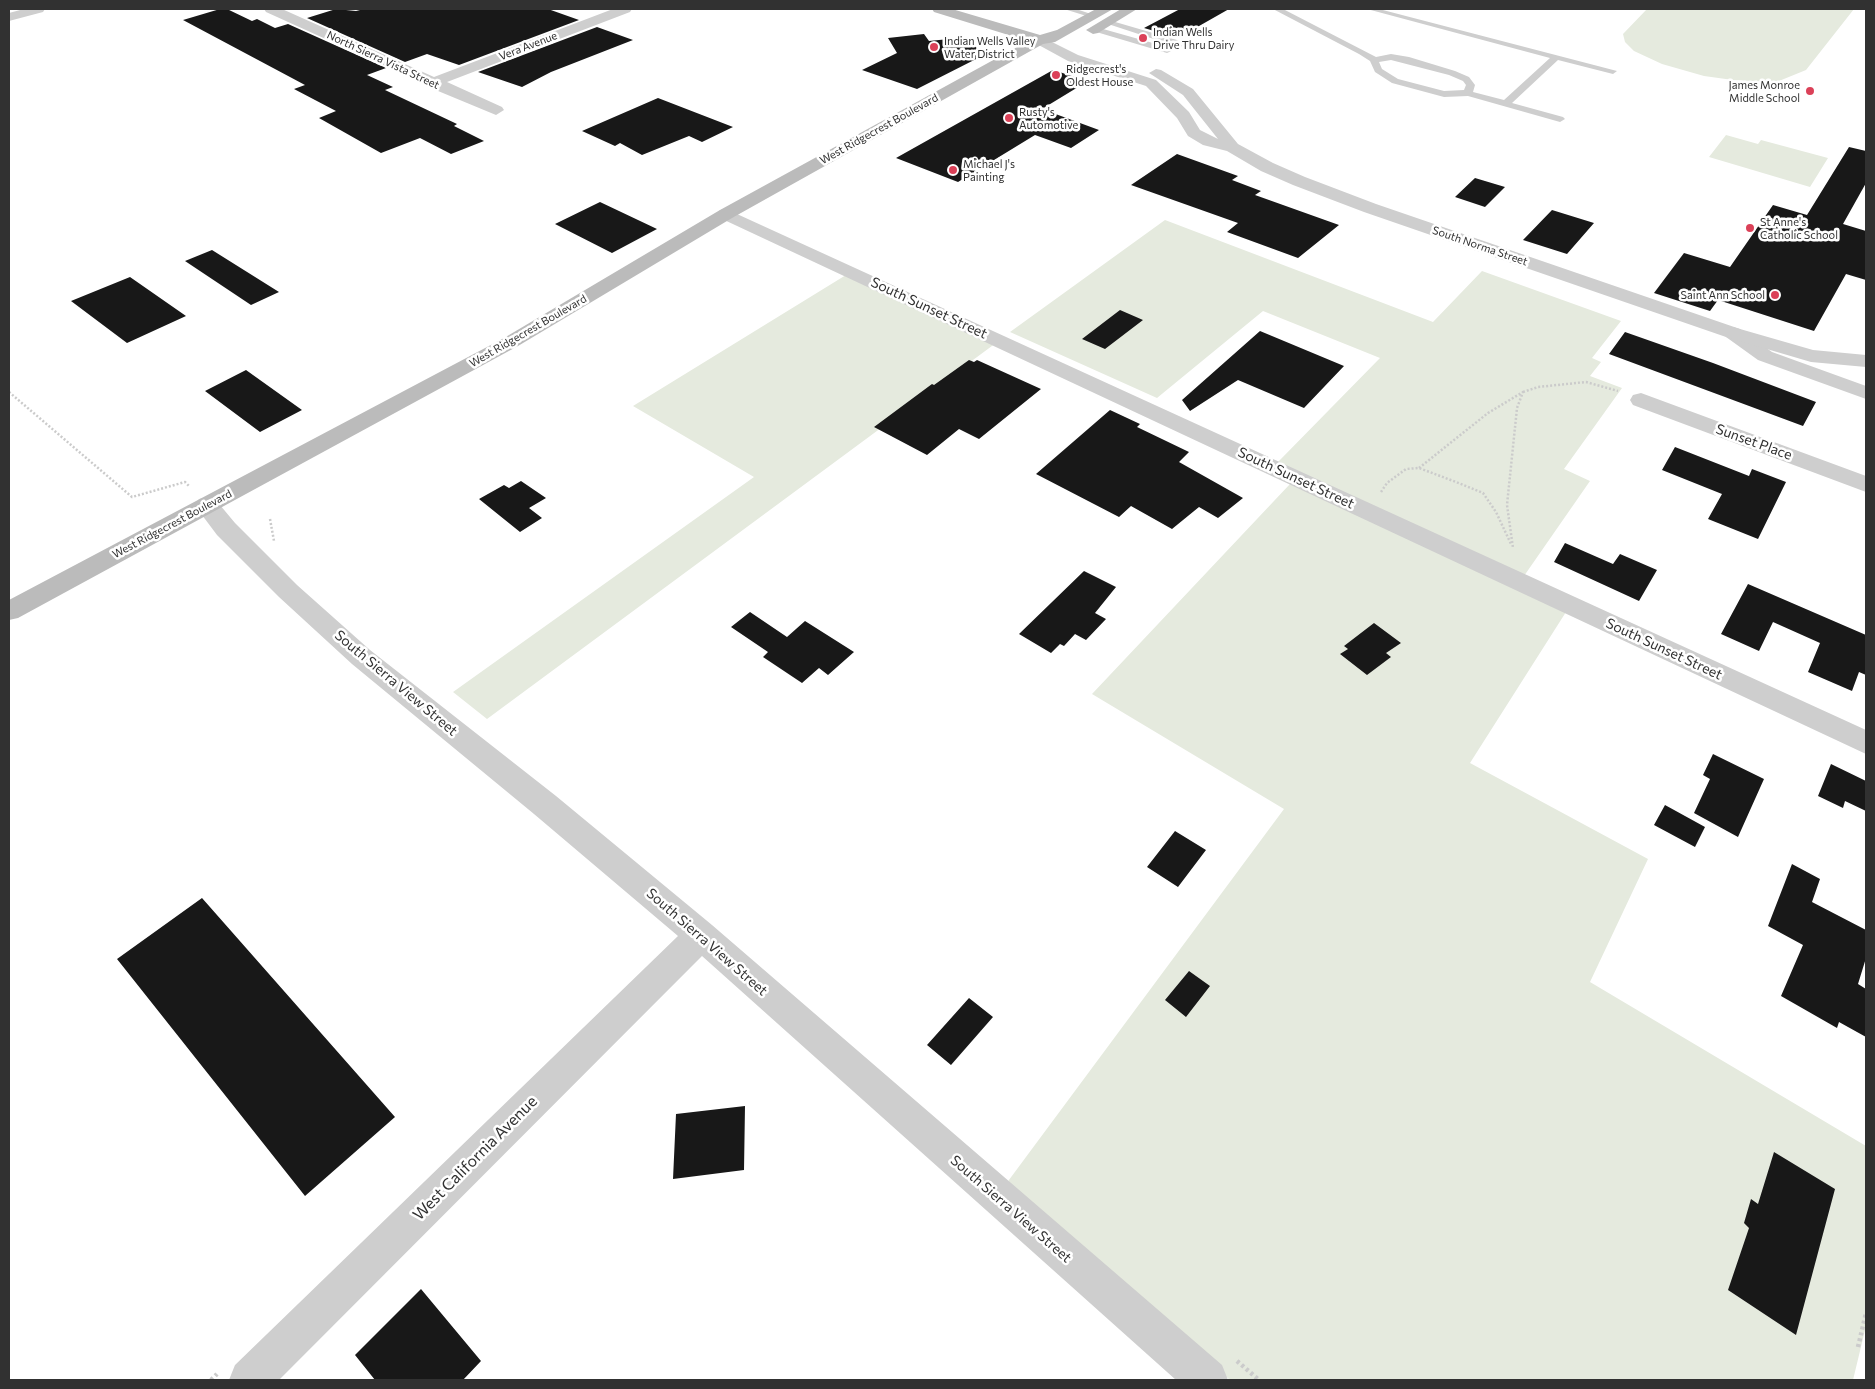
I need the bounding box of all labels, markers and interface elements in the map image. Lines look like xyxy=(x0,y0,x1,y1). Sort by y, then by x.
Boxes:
place label: Indian Wells Drive Thru Dairy xyxy=(1153,25,1234,51)
street label: North Sierra Vista Street xyxy=(325,28,441,92)
street label: Vera Avenue xyxy=(497,29,559,63)
marker: Indian Wells Drive Thru Dairy xyxy=(1137,32,1149,44)
place label: Indian Wells Valley Water District xyxy=(944,34,1035,60)
marker: Indian Wells Valley Water District xyxy=(928,41,940,53)
place label: Ridgecrest's Oldest House xyxy=(1066,62,1133,88)
marker: Ridgecrest's Oldest House xyxy=(1050,69,1062,81)
place label: James Monroe Middle School xyxy=(1729,78,1800,104)
marker: James Monroe Middle School xyxy=(1804,85,1816,97)
street label: West Ridgecrest Boulevard xyxy=(818,91,940,167)
place label: Rusty's Automotive xyxy=(1019,105,1078,131)
marker: Rusty's Automotive xyxy=(1003,112,1015,124)
place label: Michael J's Painting xyxy=(963,157,1015,183)
marker: Michael J's Painting xyxy=(947,164,959,176)
place label: St Anne's Catholic School xyxy=(1760,215,1838,241)
marker: St Anne's Catholic School xyxy=(1744,222,1756,234)
street label: South Norma Street xyxy=(1431,223,1529,269)
street label: South Sunset Street xyxy=(868,274,990,342)
place label: Saint Ann School xyxy=(1681,288,1765,302)
marker: Saint Ann School xyxy=(1769,289,1781,301)
street label: West Ridgecrest Boulevard xyxy=(467,292,589,370)
street label: Sunset Place xyxy=(1713,420,1795,464)
street label: South Sunset Street xyxy=(1235,444,1357,512)
street label: West Ridgecrest Boulevard xyxy=(110,487,234,561)
street label: South Sunset Street xyxy=(1603,615,1725,683)
street label: South Sierra View Street xyxy=(331,627,461,739)
street label: South Sierra View Street xyxy=(643,885,771,999)
street label: West California Avenue xyxy=(409,1092,541,1224)
street label: South Sierra View Street xyxy=(947,1152,1075,1266)

